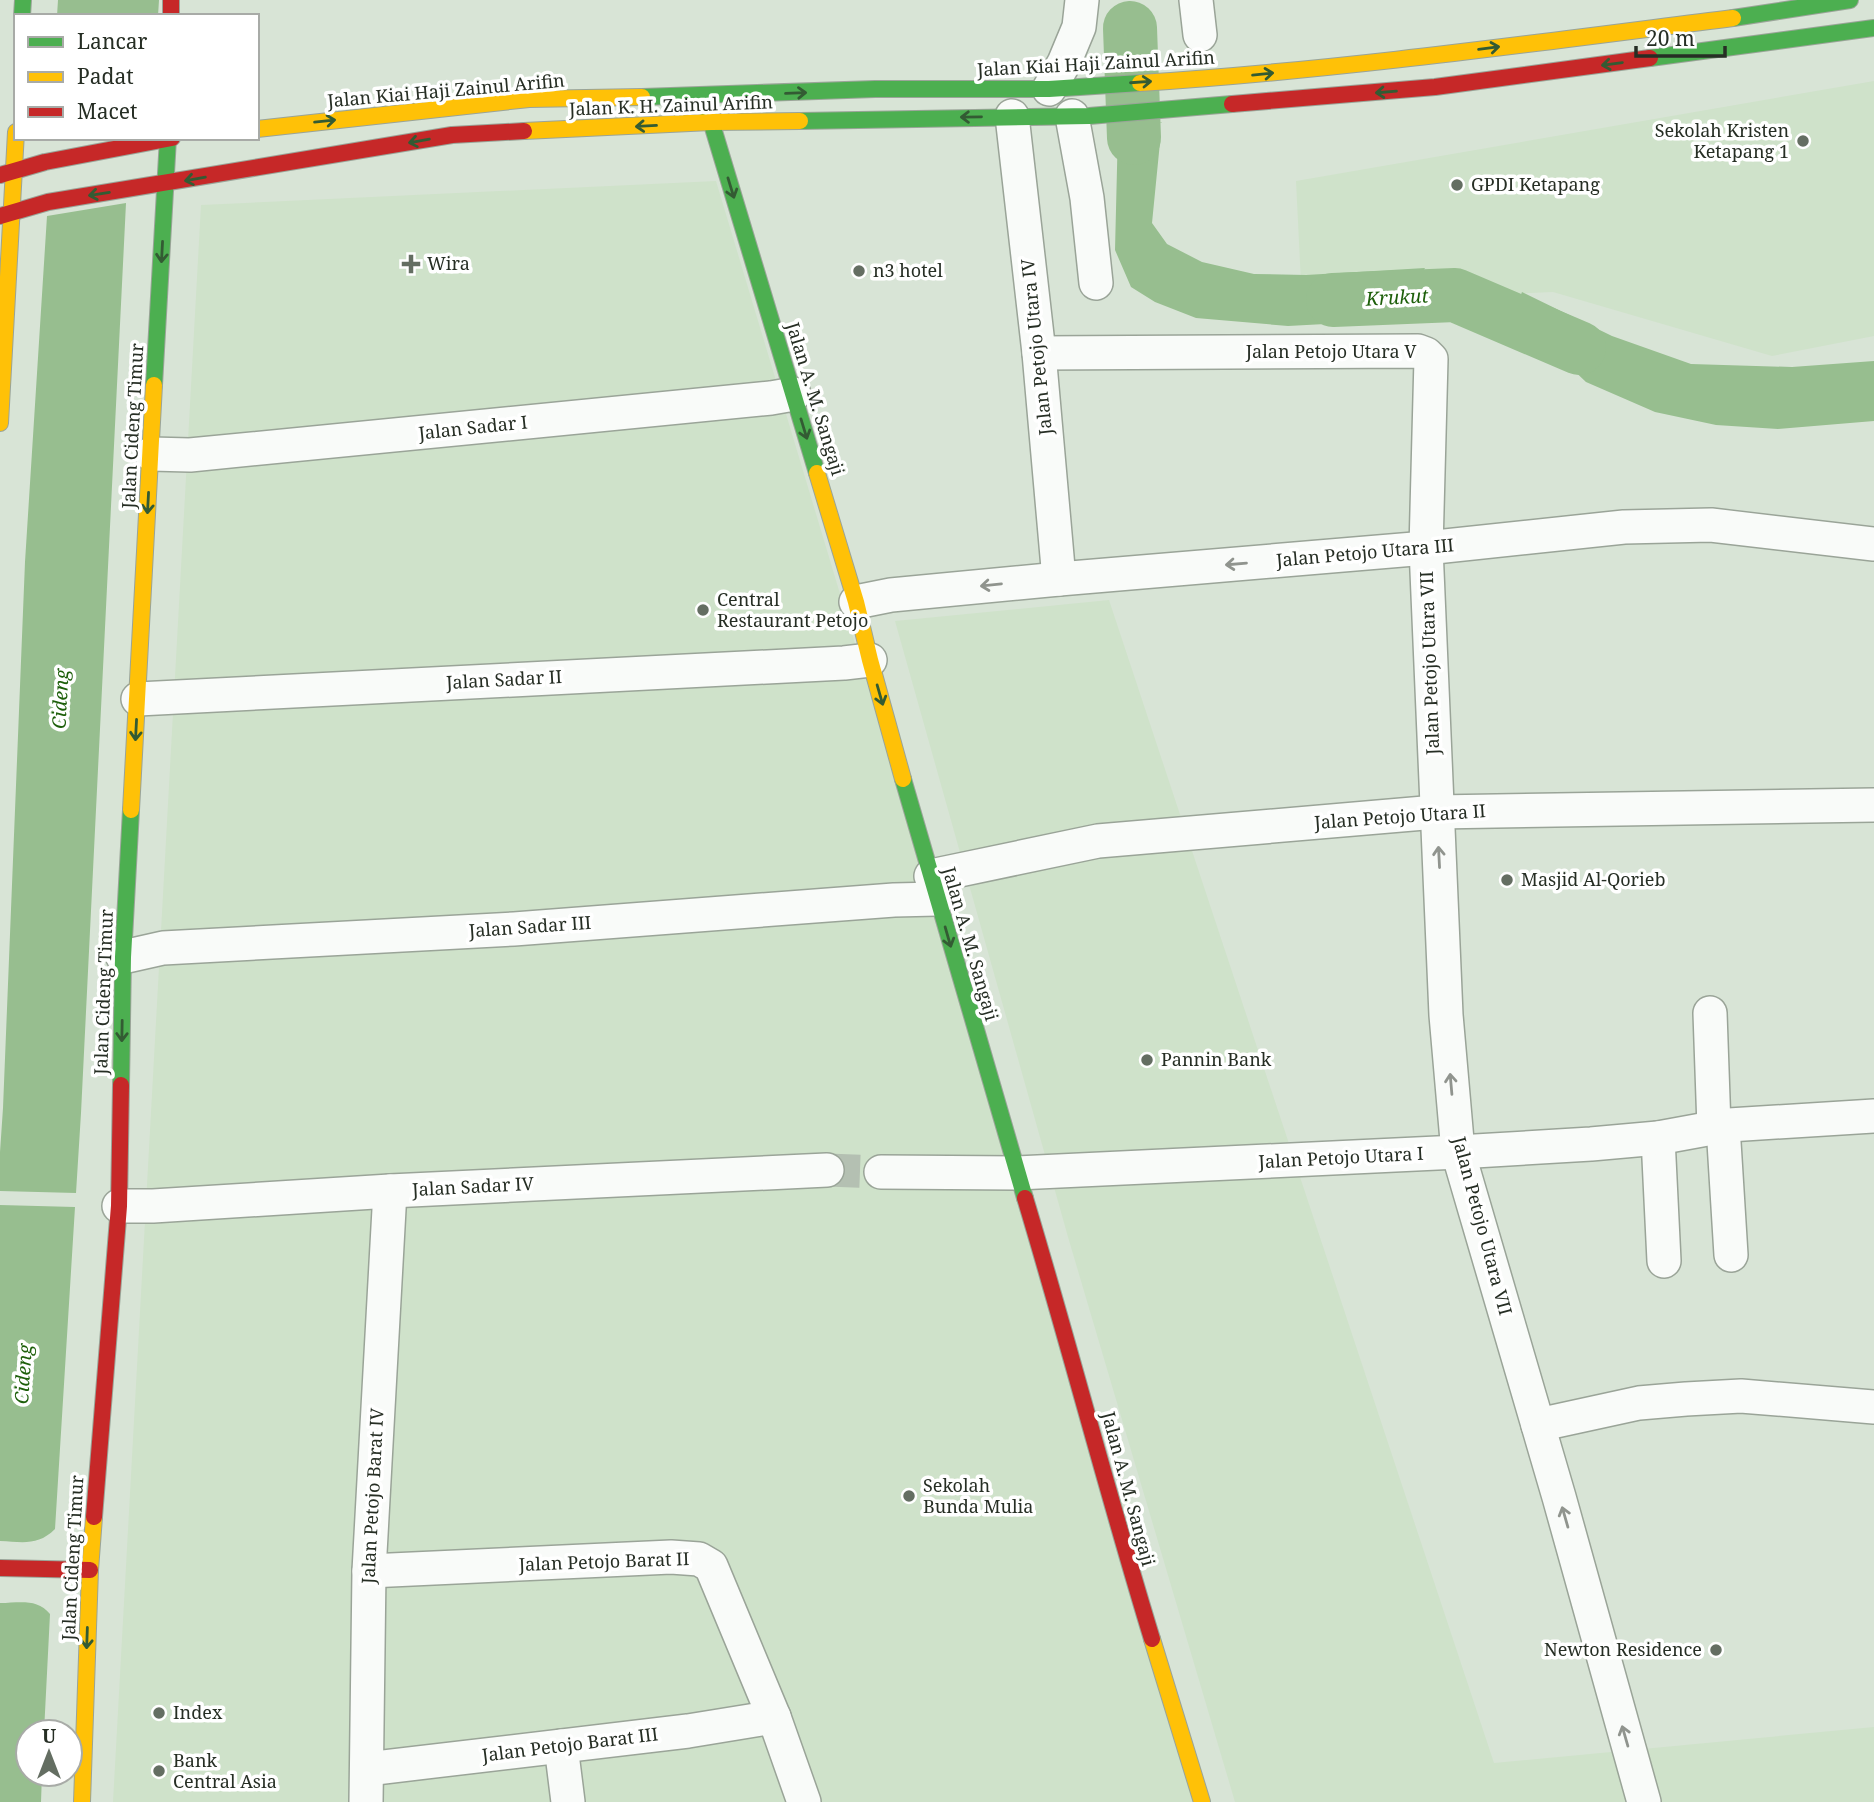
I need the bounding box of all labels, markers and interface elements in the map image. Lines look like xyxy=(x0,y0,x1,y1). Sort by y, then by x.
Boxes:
legend xyxy=(14,14,259,140)
scale bar xyxy=(1636,14,1725,58)
text: 20 m xyxy=(1646,24,1695,52)
text: Lancar xyxy=(77,27,148,55)
one-way arrow xyxy=(1477,42,1500,55)
street label: Jalan Kiai Haji Zainul Arifin xyxy=(975,45,1216,81)
one-way arrow xyxy=(1601,57,1624,70)
text: Padat xyxy=(77,62,134,90)
street label: Jalan Kiai Haji Zainul Arifin xyxy=(325,68,566,112)
one-way arrow xyxy=(1251,68,1274,81)
one-way arrow xyxy=(1129,75,1151,88)
one-way arrow xyxy=(785,86,808,99)
one-way arrow xyxy=(1376,86,1398,99)
street label: Jalan K. H. Zainul Arifin xyxy=(568,89,774,121)
text: Macet xyxy=(77,97,137,125)
one-way arrow xyxy=(960,111,983,124)
one-way arrow xyxy=(313,115,336,128)
place label: Sekolah Kristen Ketapang 1 xyxy=(1655,118,1789,163)
one-way arrow xyxy=(635,119,658,132)
marker: Sekolah Kristen Ketapang 1 xyxy=(1795,133,1811,149)
one-way arrow xyxy=(408,135,431,148)
place label: GPDI Ketapang xyxy=(1471,172,1600,196)
one-way arrow xyxy=(184,173,207,186)
one-way arrow xyxy=(726,176,739,198)
marker: GPDI Ketapang xyxy=(1449,177,1465,193)
one-way arrow xyxy=(88,188,111,201)
one-way arrow xyxy=(156,240,169,263)
place label: Wira xyxy=(427,251,470,275)
marker: Wira xyxy=(401,254,421,274)
street label: Jalan Petojo Utara IV xyxy=(1015,257,1057,438)
place label: n3 hotel xyxy=(873,258,943,282)
marker: n3 hotel xyxy=(851,263,867,279)
water label: Krukut xyxy=(1364,282,1430,312)
street label: Jalan A. M. Sangaji xyxy=(781,318,851,478)
street label: Jalan Petojo Utara V xyxy=(1245,339,1417,363)
street label: Jalan Cideng Timur xyxy=(116,342,148,510)
street label: Jalan Sadar I xyxy=(416,409,529,445)
one-way arrow xyxy=(799,417,812,439)
one-way arrow xyxy=(142,492,155,515)
street label: Jalan Petojo Utara III xyxy=(1274,532,1455,572)
one-way arrow xyxy=(1225,558,1248,571)
street label: Jalan Petojo Utara VII xyxy=(1414,571,1444,756)
one-way arrow xyxy=(980,579,1003,592)
place label: Central Restaurant Petojo xyxy=(717,587,868,632)
marker: Central Restaurant Petojo xyxy=(695,602,711,618)
street label: Jalan Sadar II xyxy=(444,664,563,694)
water label: Cideng xyxy=(45,667,75,730)
one-way arrow xyxy=(874,683,887,705)
one-way arrow xyxy=(129,719,142,741)
street label: Jalan Petojo Utara II xyxy=(1312,798,1486,834)
one-way arrow xyxy=(1432,846,1445,869)
street label: Jalan A. M. Sangaji xyxy=(937,863,1004,1024)
place label: Masjid Al-Qorieb xyxy=(1521,867,1666,891)
marker: Masjid Al-Qorieb xyxy=(1499,872,1515,888)
street label: Jalan Cideng Timur xyxy=(88,908,118,1076)
street label: Jalan Sadar III xyxy=(467,910,592,942)
one-way arrow xyxy=(942,926,955,948)
one-way arrow xyxy=(115,1019,129,1042)
place label: Pannin Bank xyxy=(1161,1047,1272,1071)
marker: Pannin Bank xyxy=(1139,1052,1155,1068)
one-way arrow xyxy=(1444,1074,1457,1096)
street label: Jalan Petojo Utara VII xyxy=(1447,1133,1518,1318)
street label: Jalan Petojo Utara I xyxy=(1257,1141,1424,1173)
street label: Jalan Sadar IV xyxy=(411,1171,535,1201)
water label: Cideng xyxy=(8,1342,38,1405)
street label: Jalan Petojo Barat IV xyxy=(355,1407,389,1586)
street label: Jalan A. M. Sangaji xyxy=(1097,1408,1161,1569)
place label: Sekolah Bunda Mulia xyxy=(923,1473,1033,1518)
street label: Jalan Cideng Timur xyxy=(56,1474,88,1642)
marker: Sekolah Bunda Mulia xyxy=(901,1488,917,1504)
one-way arrow xyxy=(1557,1506,1570,1528)
street label: Jalan Petojo Barat II xyxy=(517,1546,690,1576)
one-way arrow xyxy=(81,1626,94,1649)
place label: Newton Residence xyxy=(1544,1637,1702,1661)
marker: Newton Residence xyxy=(1708,1642,1724,1658)
place label: Index xyxy=(173,1700,223,1724)
marker: Index xyxy=(151,1705,167,1721)
north arrow xyxy=(14,1718,84,1788)
street label: Jalan Petojo Barat III xyxy=(479,1721,659,1767)
text: U xyxy=(42,1723,56,1749)
one-way arrow xyxy=(1618,1726,1631,1748)
place label: Bank Central Asia xyxy=(173,1748,277,1793)
marker: Bank Central Asia xyxy=(151,1763,167,1779)

